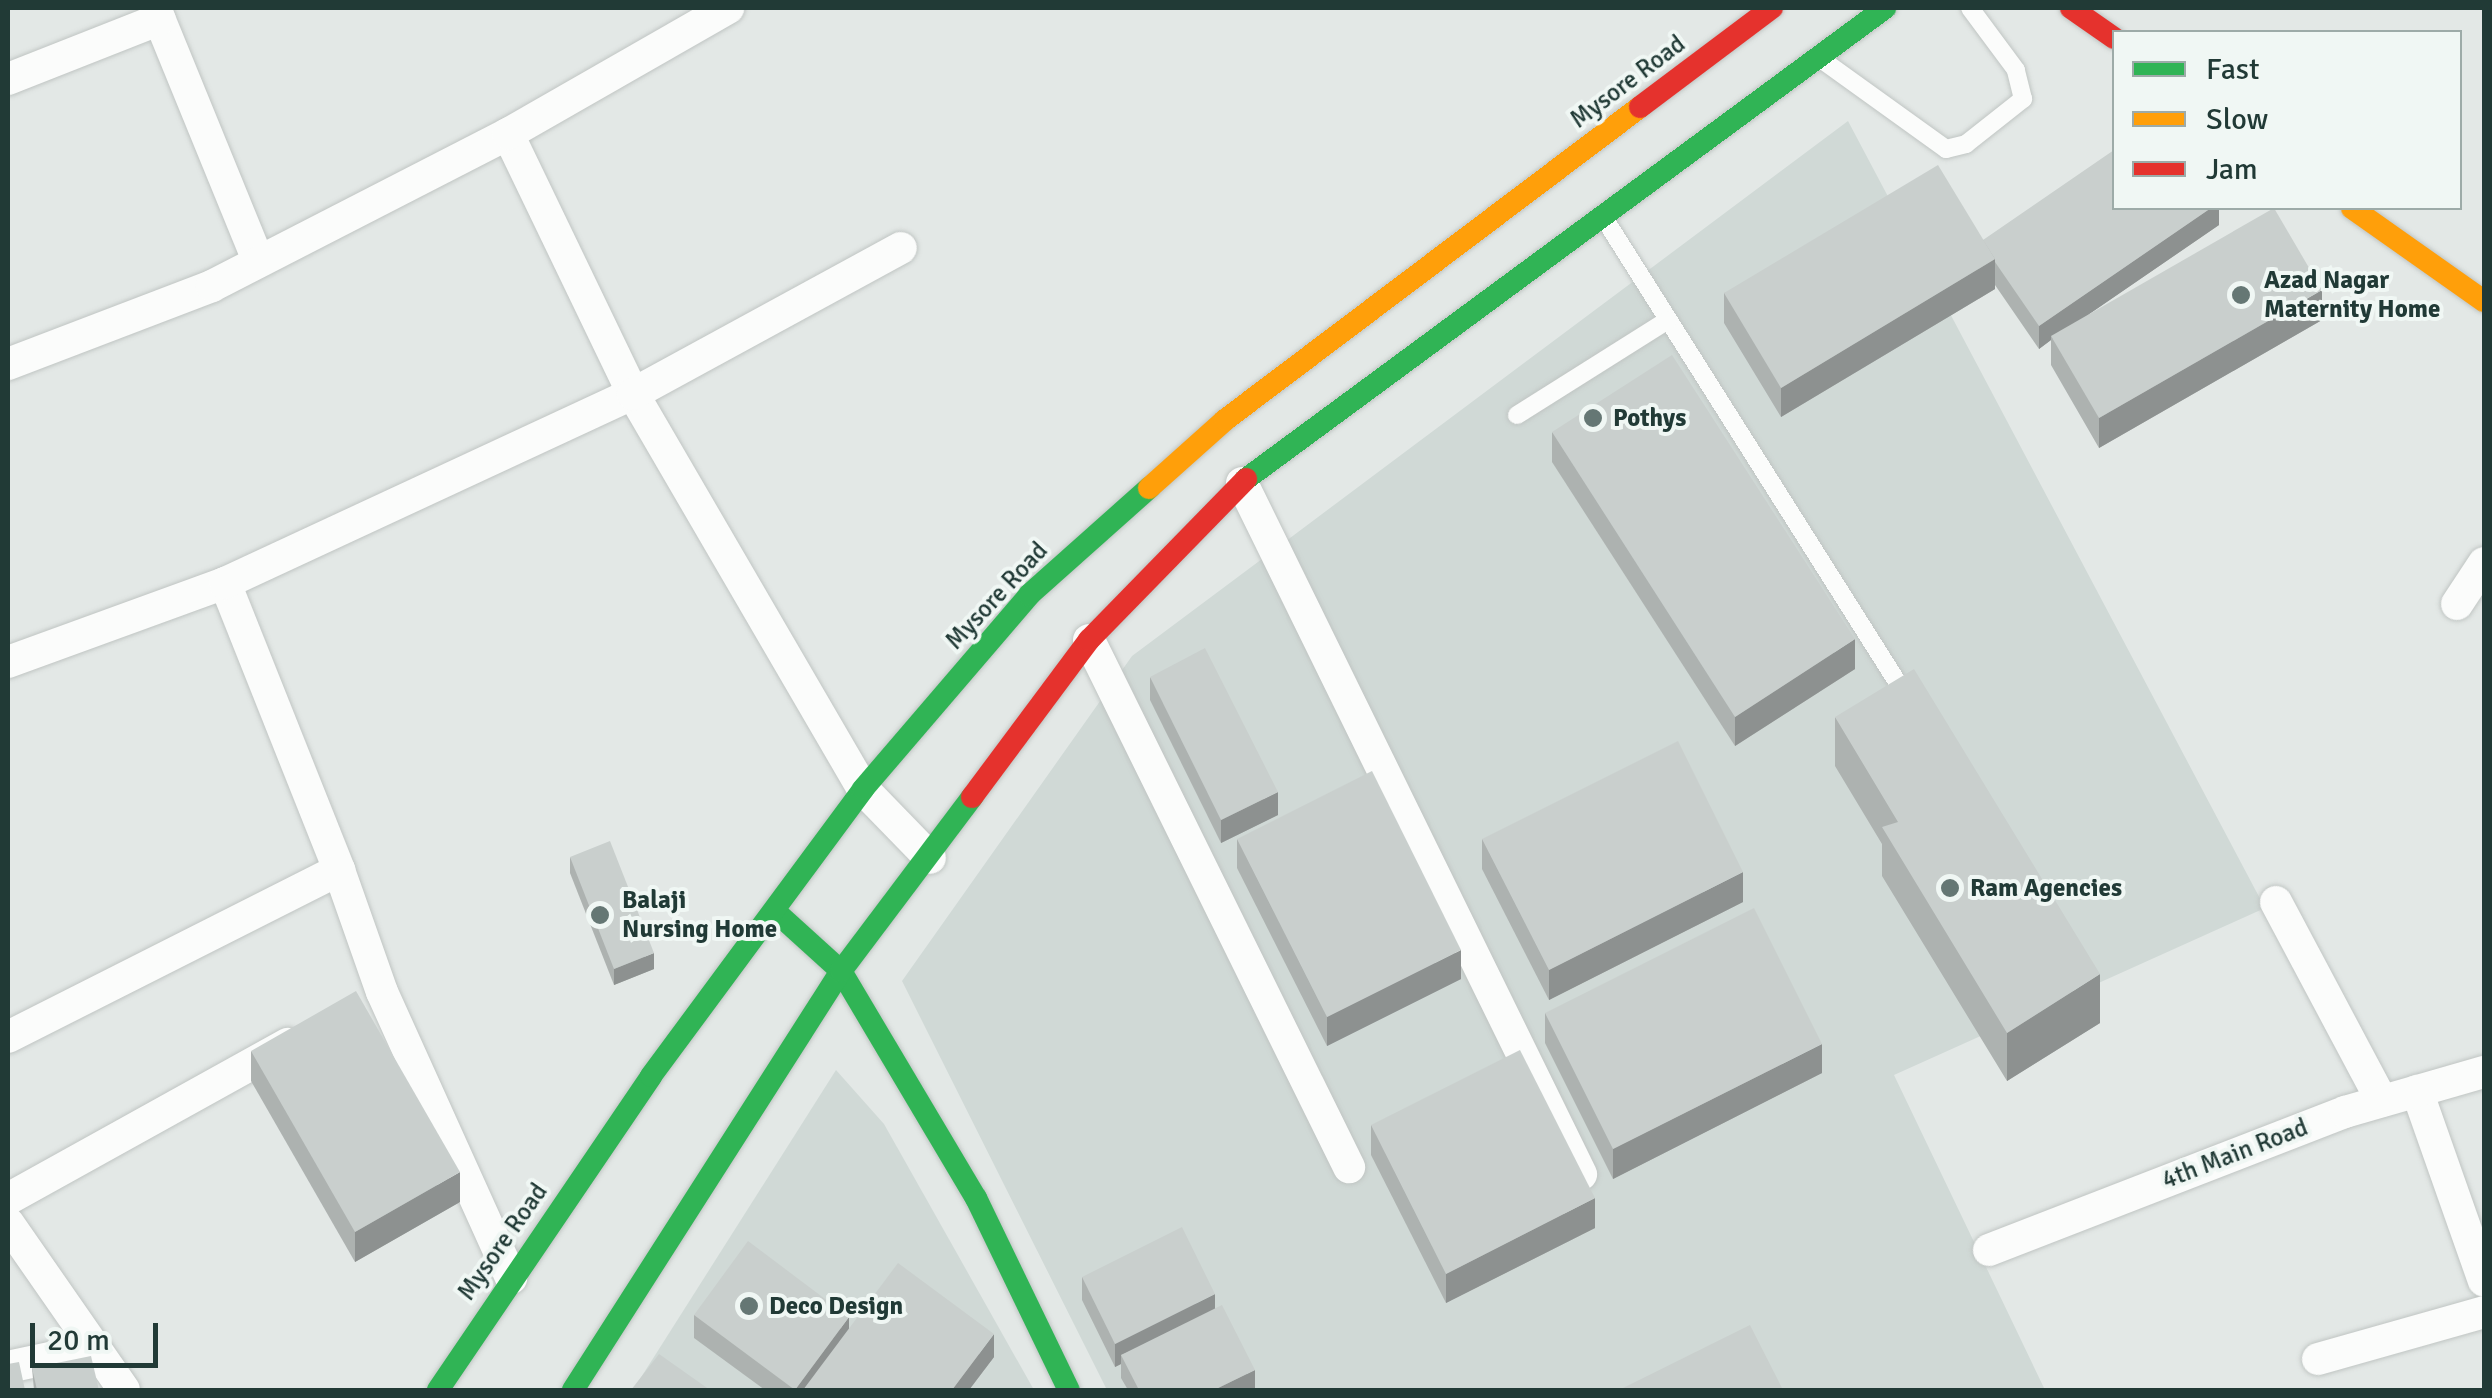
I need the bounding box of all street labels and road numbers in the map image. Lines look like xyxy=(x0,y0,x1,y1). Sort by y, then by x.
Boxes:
street label: Mysore Road xyxy=(1565,29,1691,135)
street label: Mysore Road xyxy=(940,536,1054,656)
street label: 4th Main Road xyxy=(2158,1112,2312,1196)
street label: Mysore Road xyxy=(452,1178,554,1306)

